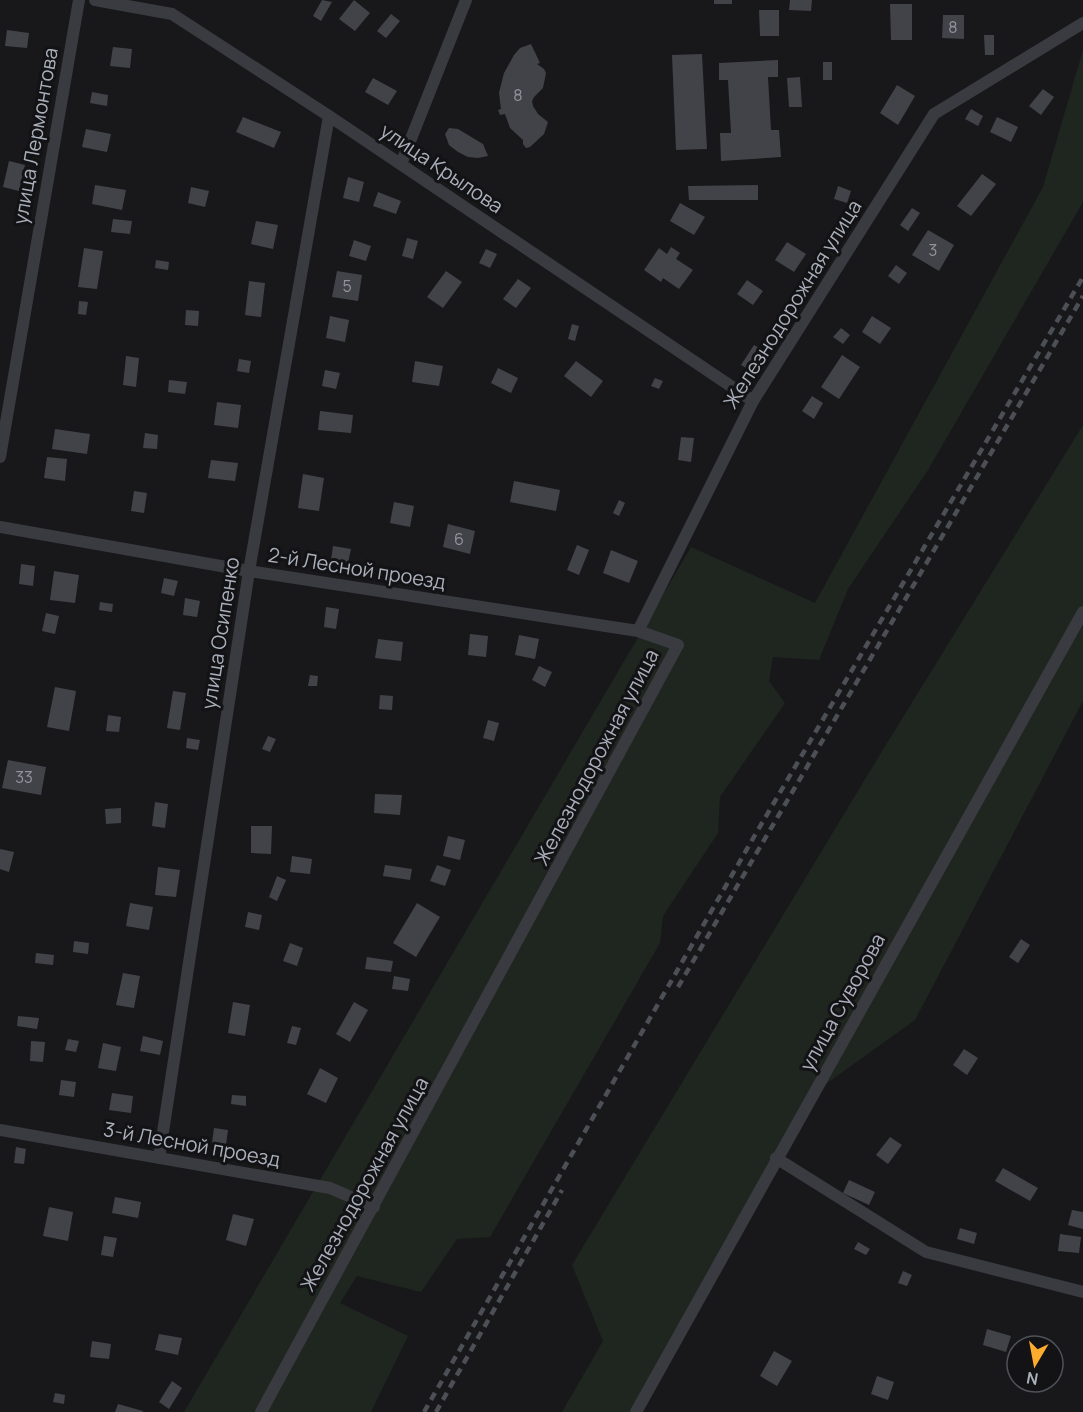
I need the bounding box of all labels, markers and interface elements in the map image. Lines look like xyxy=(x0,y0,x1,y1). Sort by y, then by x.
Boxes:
house number: 8 xyxy=(948,16,958,38)
street label: улица Лермонтова xyxy=(6,45,64,227)
house number: 8 xyxy=(513,84,523,106)
street label: улица Крылова xyxy=(375,117,509,219)
street label: Железнодорожная улица xyxy=(717,195,867,413)
house number: 3 xyxy=(929,239,937,261)
house number: 5 xyxy=(342,275,352,297)
house number: 6 xyxy=(454,528,464,550)
street label: 2-й Лесной проезд xyxy=(266,541,448,595)
street label: улица Осипенко xyxy=(195,555,245,711)
street label: Железнодорожная улица xyxy=(527,644,665,870)
house number: 33 xyxy=(15,766,33,788)
street label: улица Суворова xyxy=(793,928,891,1076)
street label: Железнодорожная улица xyxy=(294,1072,434,1296)
street label: 3-й Лесной проезд xyxy=(101,1115,283,1173)
north arrow xyxy=(1005,1334,1065,1394)
text: N xyxy=(1025,1367,1040,1391)

